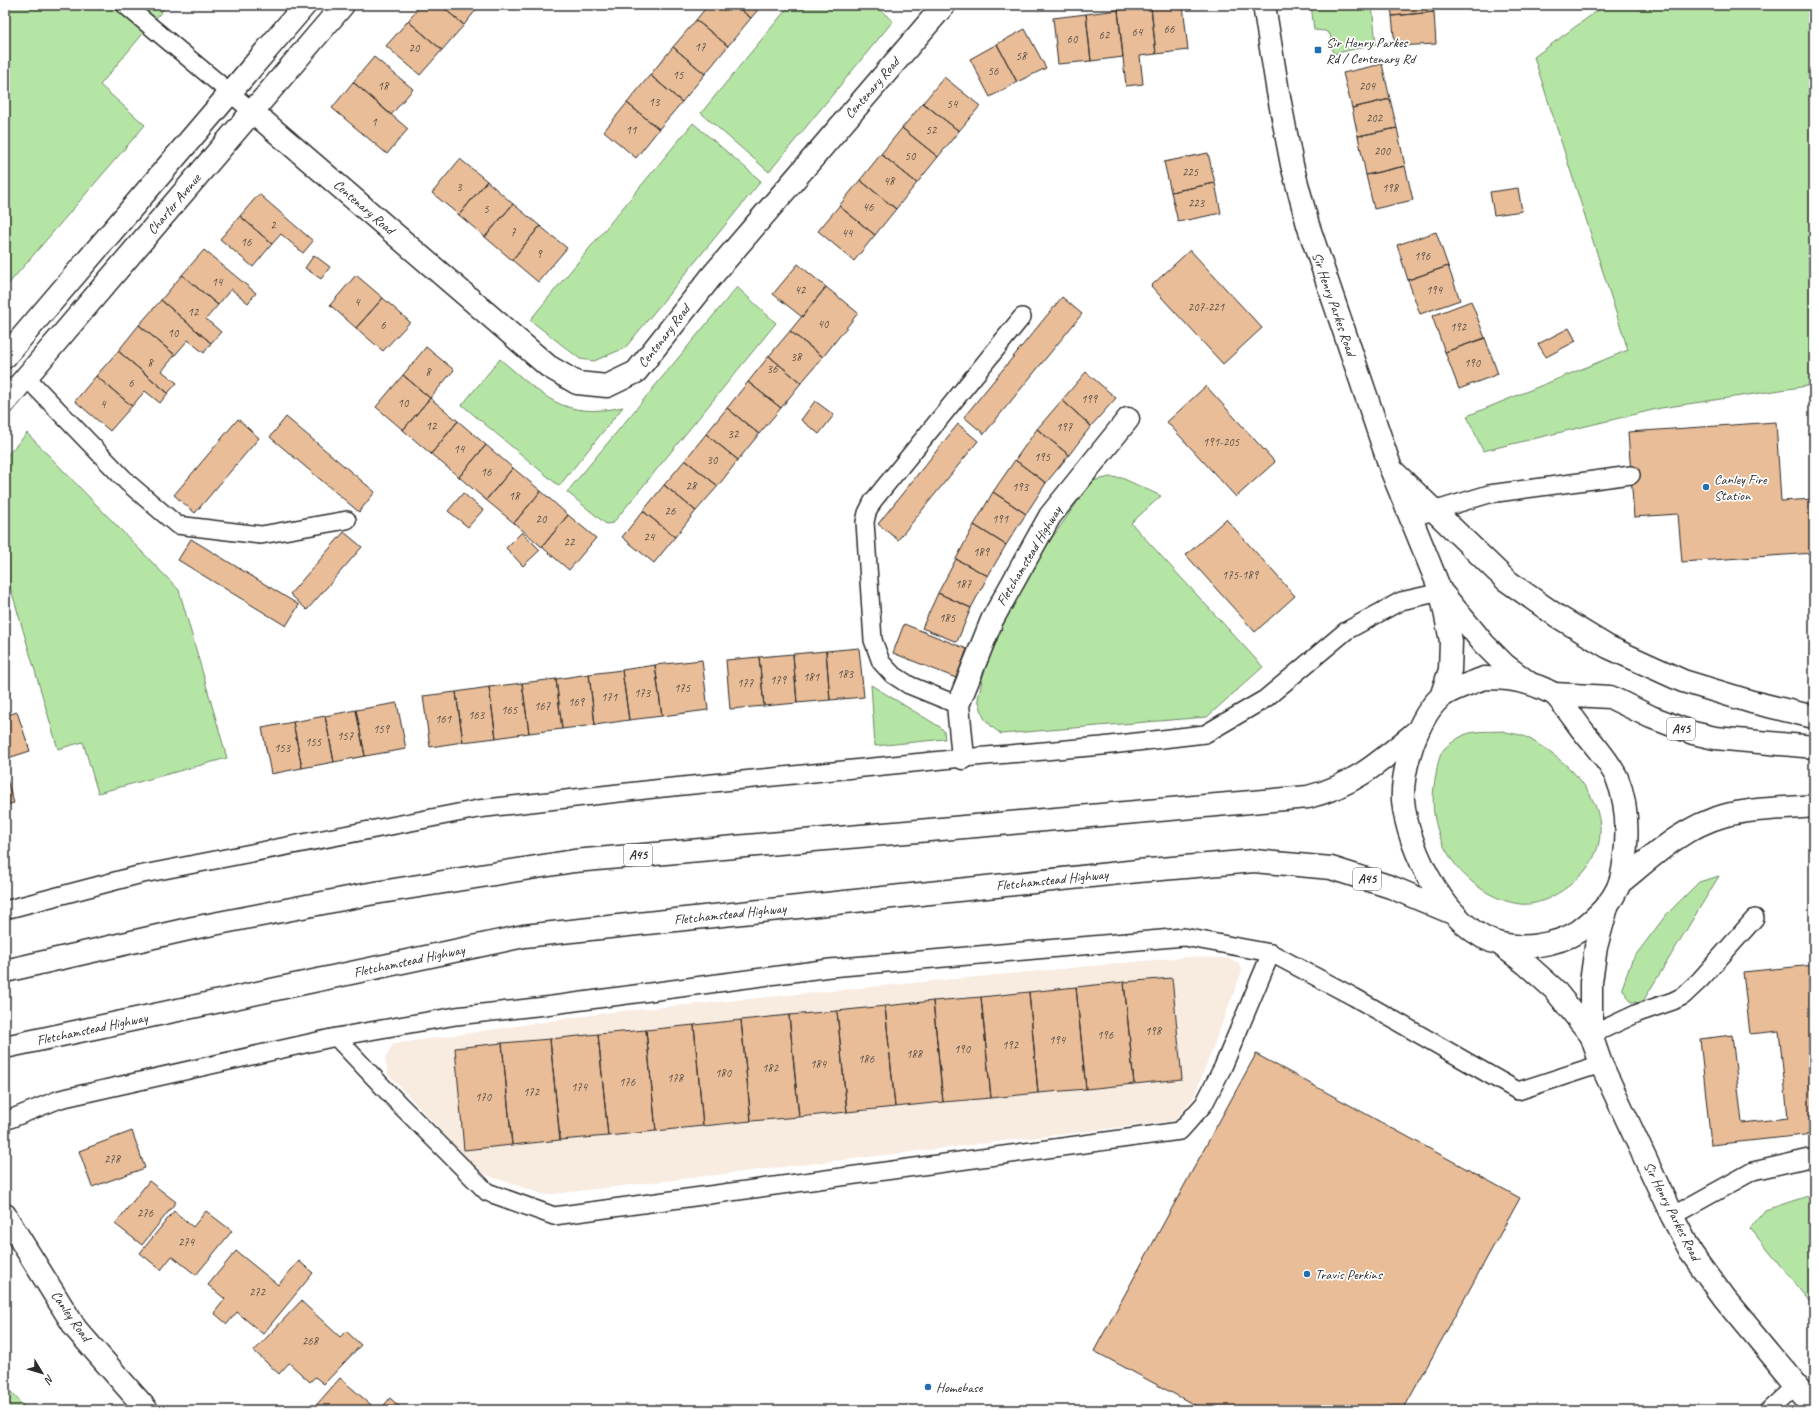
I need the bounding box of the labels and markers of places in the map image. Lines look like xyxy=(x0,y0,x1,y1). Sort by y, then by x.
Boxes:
place label: Sir Henry Parkes Rd / Centenary Rd xyxy=(1326,34,1418,67)
marker: Sir Henry Parkes Rd / Centenary Rd xyxy=(1313,45,1323,55)
place label: Canley Fire Station xyxy=(1714,471,1768,504)
marker: Canley Fire Station xyxy=(1701,482,1711,492)
place label: Travis Perkins xyxy=(1315,1266,1383,1283)
marker: Travis Perkins xyxy=(1302,1269,1312,1279)
place label: Homebase xyxy=(936,1379,984,1396)
marker: Homebase xyxy=(923,1382,933,1392)

